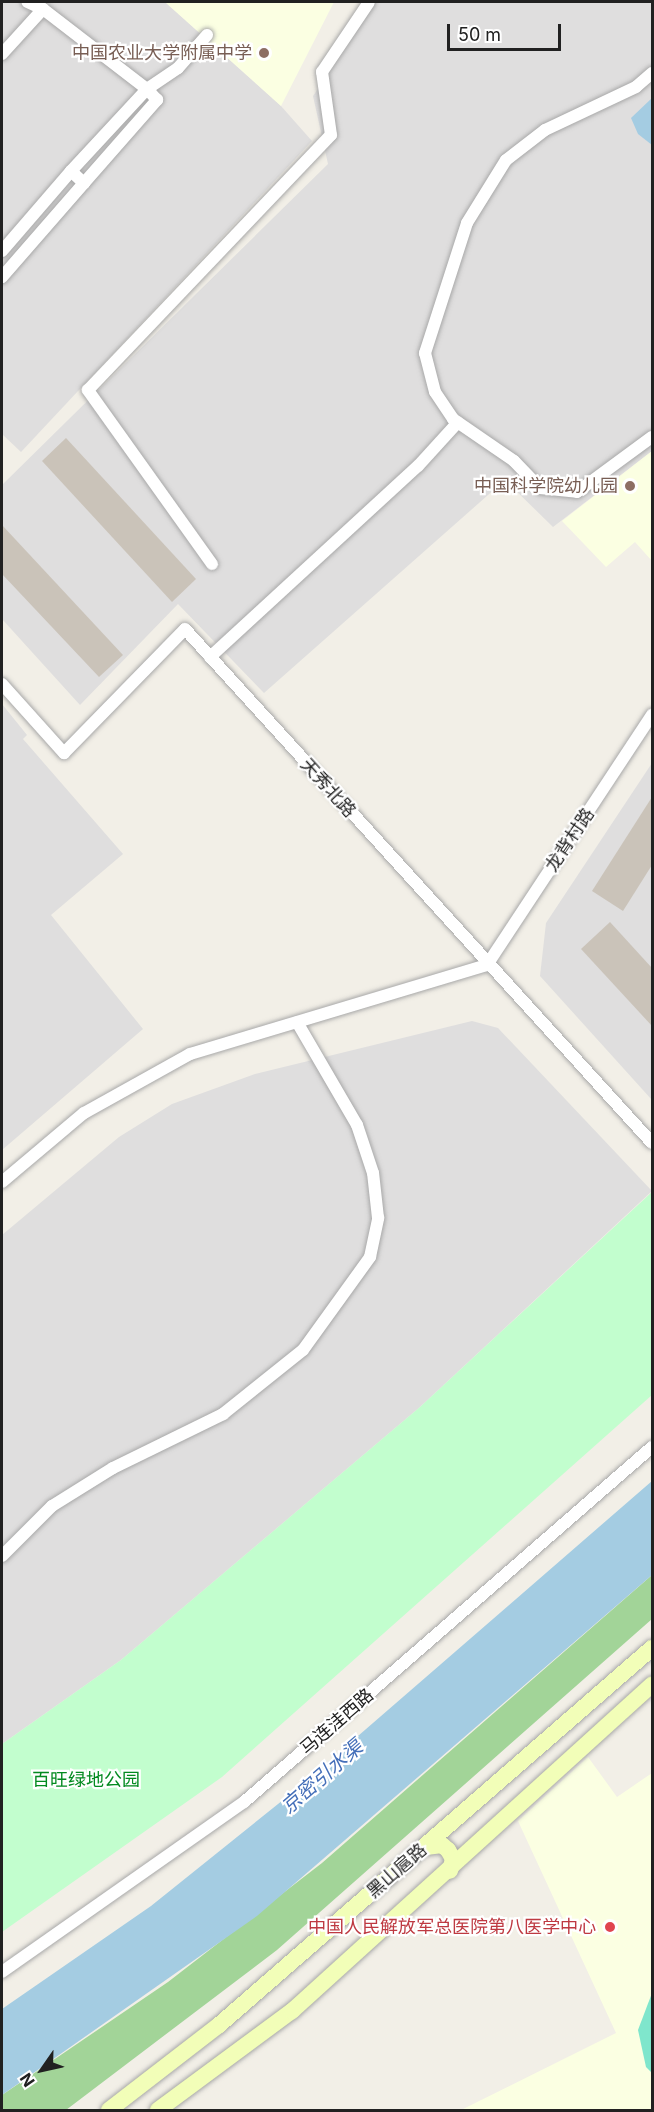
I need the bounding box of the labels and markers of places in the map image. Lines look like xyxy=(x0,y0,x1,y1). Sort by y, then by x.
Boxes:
place label: 中国农业大学附属中学 xyxy=(72,42,252,64)
marker: 中国农业大学附属中学 xyxy=(257,46,271,60)
place label: 中国科学院幼儿园 xyxy=(474,475,618,497)
marker: 中国科学院幼儿园 xyxy=(623,479,637,493)
place label: 中国人民解放军总医院第八医学中心 xyxy=(308,1916,596,1938)
marker: 中国人民解放军总医院第八医学中心 xyxy=(601,1918,619,1936)

